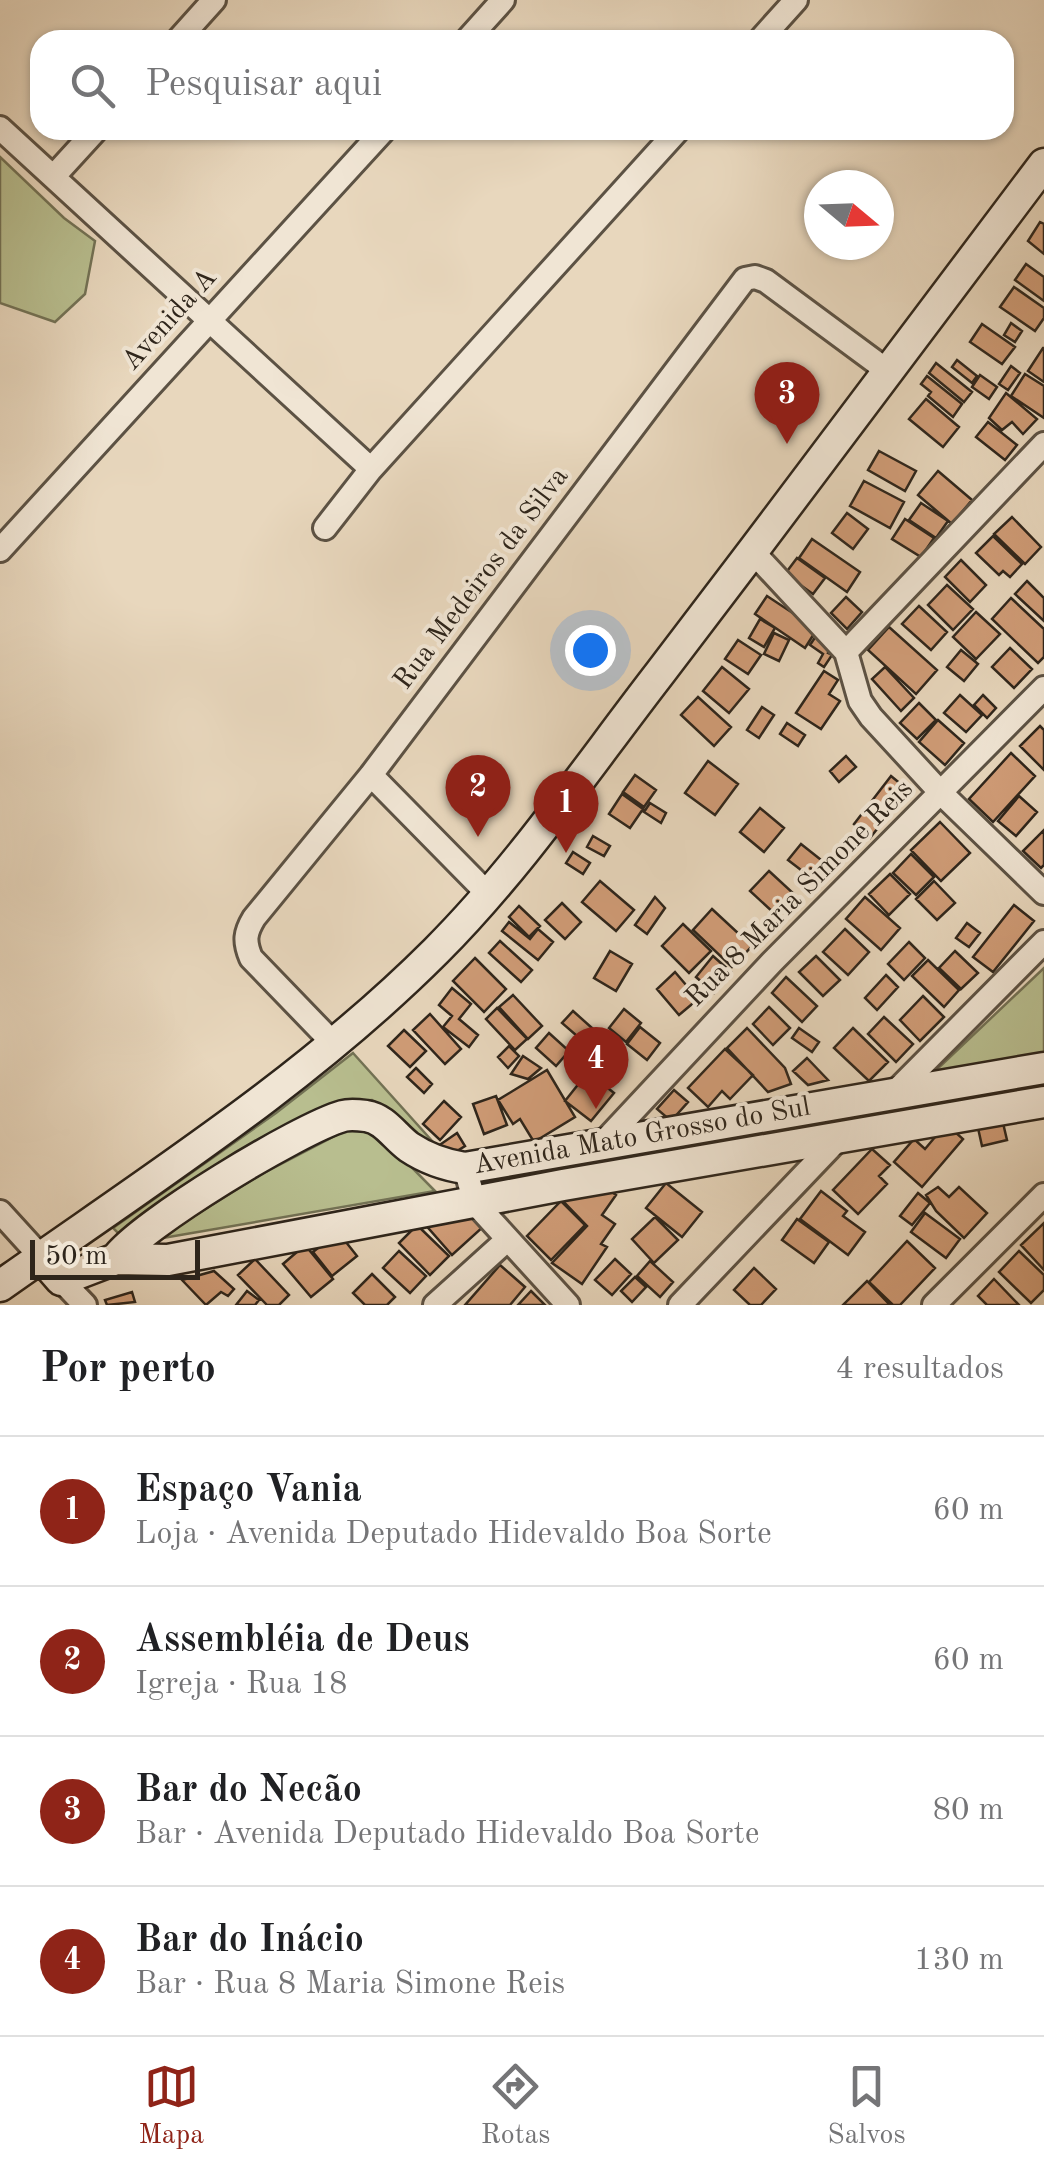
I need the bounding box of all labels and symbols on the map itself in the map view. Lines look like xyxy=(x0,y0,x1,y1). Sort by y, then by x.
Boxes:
north arrow xyxy=(804,170,894,260)
street label: Avenida A xyxy=(117,264,223,376)
pin: 3 xyxy=(754,362,820,444)
street label: Rua Medeiros da Silva xyxy=(390,463,575,695)
your location xyxy=(565,625,616,676)
pin: 2 xyxy=(446,754,510,837)
pin: 1 xyxy=(534,770,598,853)
street label: Rua 8 Maria Simone Reis xyxy=(681,775,919,1013)
pin: 4 xyxy=(564,1026,628,1109)
street label: Avenida Mato Grosso do Sul xyxy=(471,1094,813,1180)
scale bar xyxy=(30,1235,200,1280)

